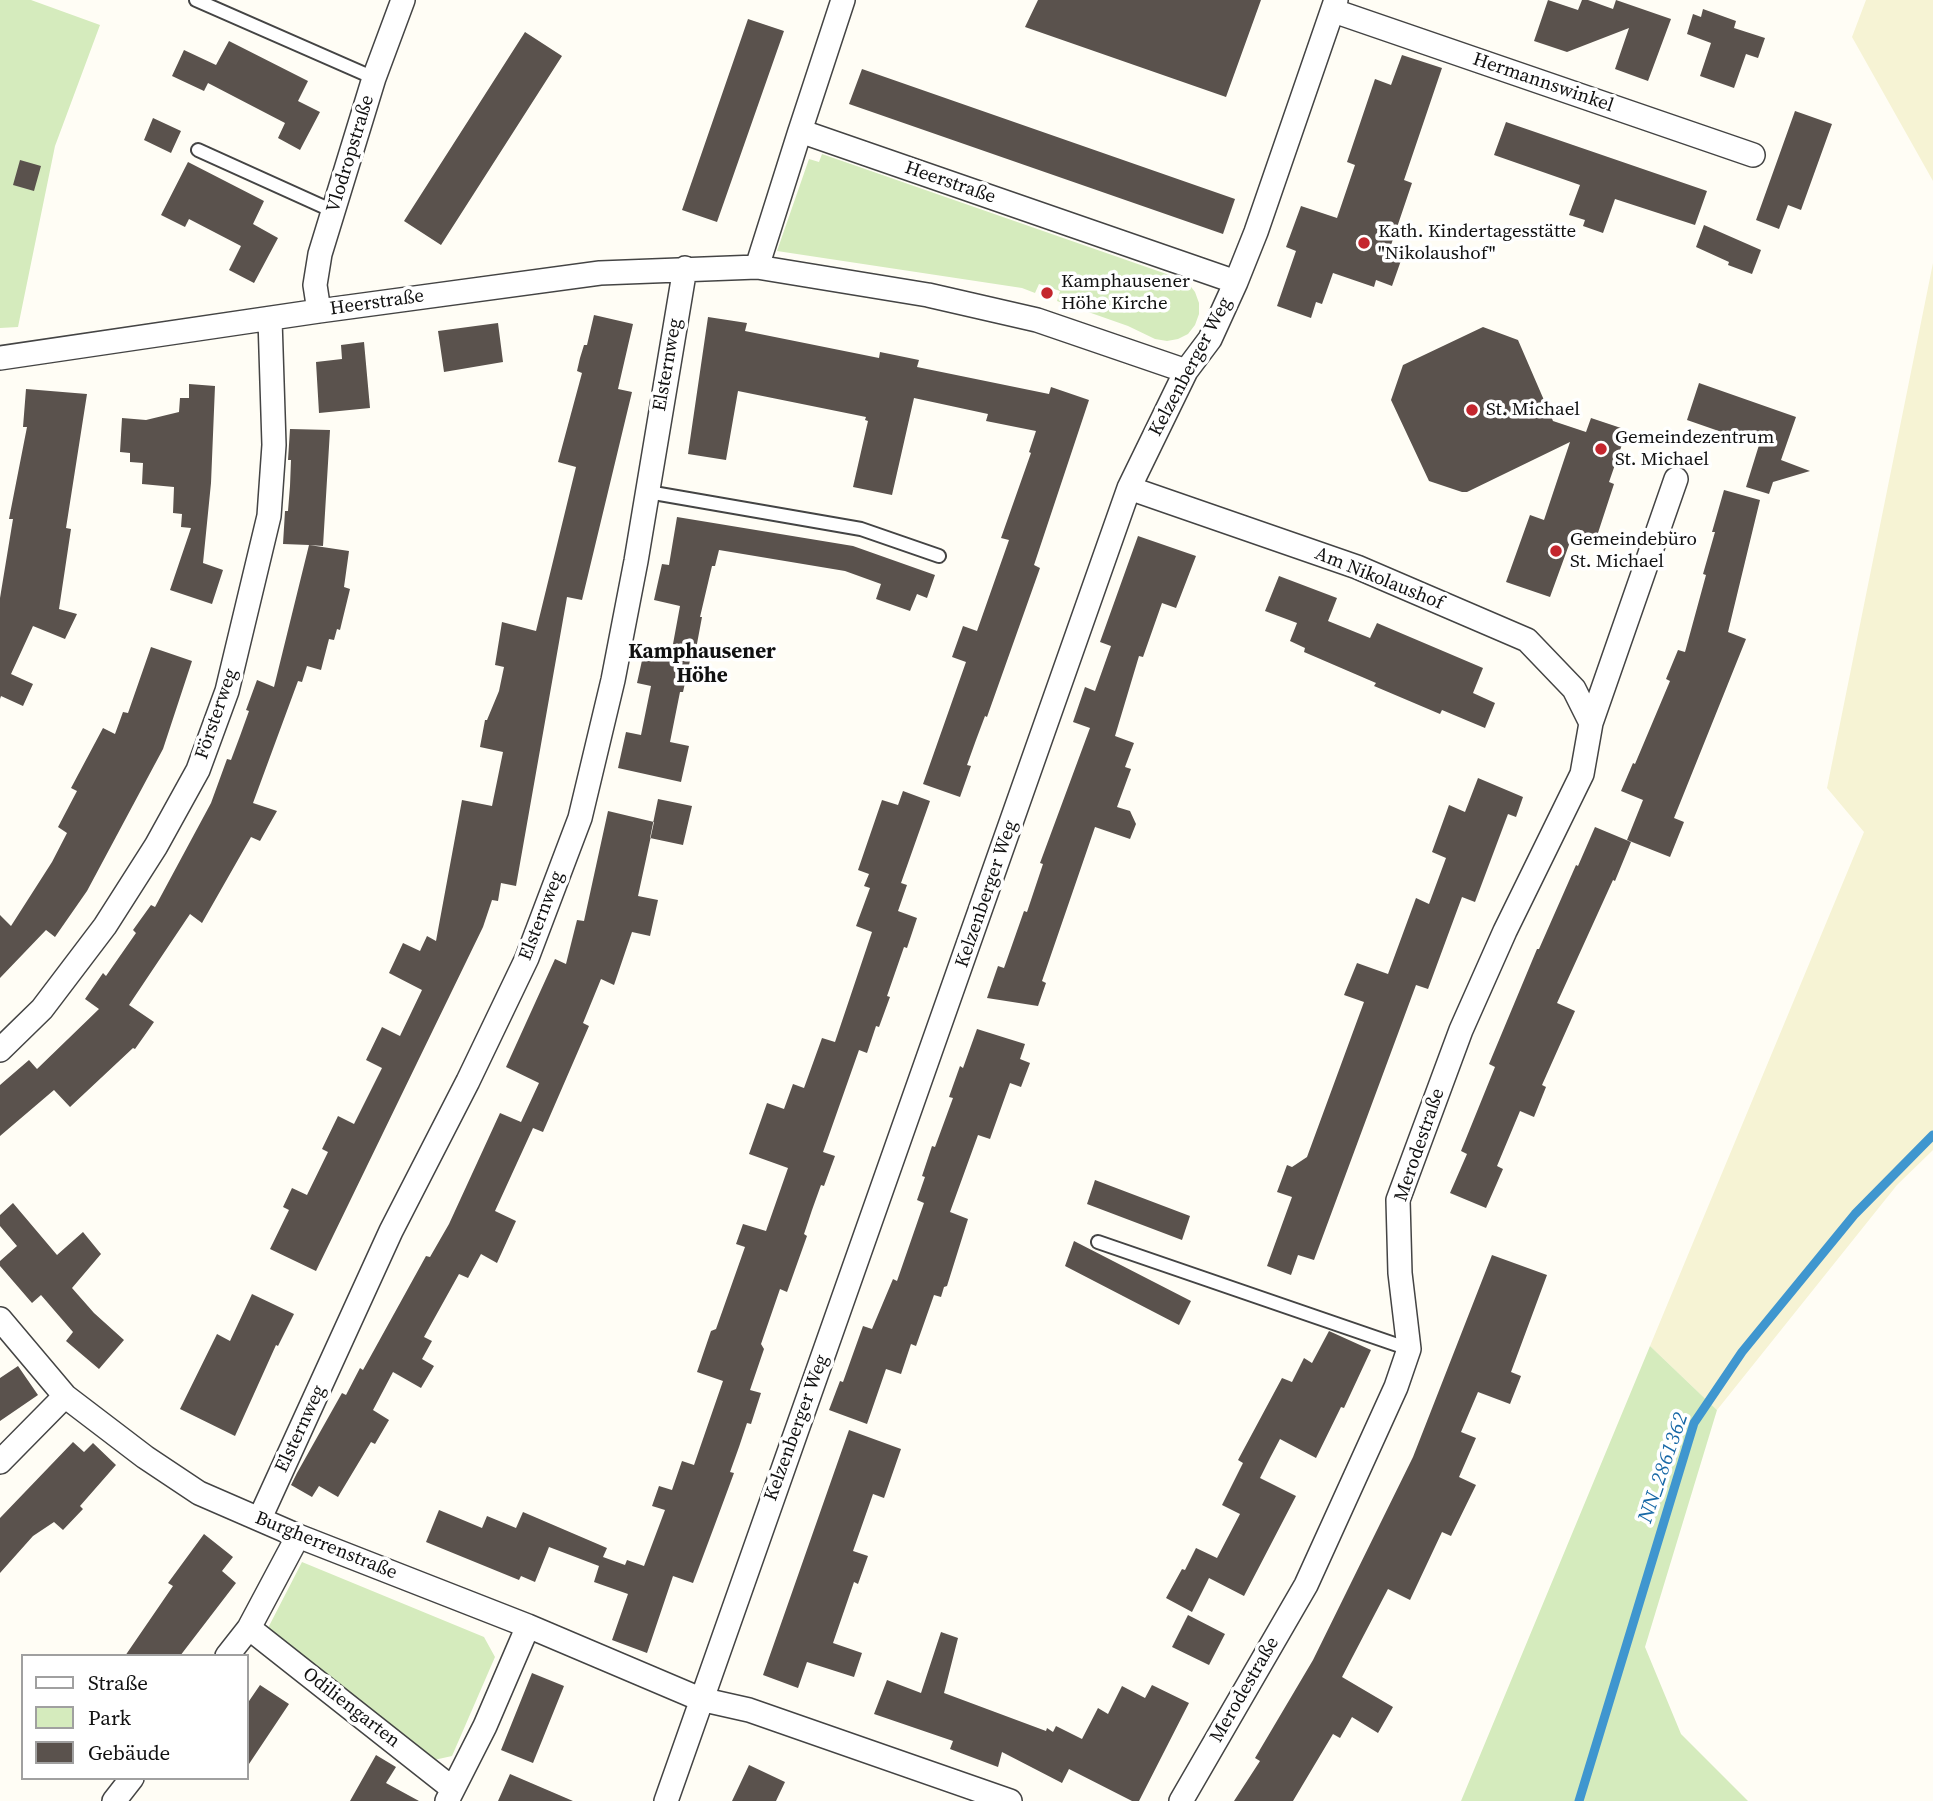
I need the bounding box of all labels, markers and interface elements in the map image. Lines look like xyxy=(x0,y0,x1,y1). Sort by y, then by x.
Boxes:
street label: Hermannswinkel xyxy=(1470,48,1616,118)
street label: Vlodropstraße xyxy=(322,92,380,216)
street label: Heerstraße xyxy=(902,157,998,209)
place label: Kath. Kindertagesstätte "Nikolaushof" xyxy=(1378,221,1576,265)
marker: Kath. Kindertagesstätte "Nikolaushof" xyxy=(1356,235,1372,251)
place label: Kamphausener Höhe Kirche xyxy=(1061,271,1190,315)
street label: Heerstraße xyxy=(329,285,425,321)
marker: Kamphausener Höhe Kirche xyxy=(1039,285,1055,301)
street label: Kelzenberger Weg xyxy=(1145,294,1237,440)
street label: Elsternweg xyxy=(649,317,687,413)
place label: St. Michael xyxy=(1486,399,1580,421)
marker: St. Michael xyxy=(1464,402,1480,418)
place label: Gemeindezentrum St. Michael xyxy=(1615,427,1774,471)
marker: Gemeindezentrum St. Michael xyxy=(1593,441,1609,457)
place label: Gemeindebüro St. Michael xyxy=(1570,529,1697,573)
street label: Am Nikolaushof xyxy=(1311,543,1447,615)
marker: Gemeindebüro St. Michael xyxy=(1548,543,1564,559)
district label: Kamphausener Höhe xyxy=(628,640,776,690)
street label: Försterweg xyxy=(191,666,243,762)
street label: Kelzenberger Weg xyxy=(951,817,1023,971)
street label: Elsternweg xyxy=(515,868,569,964)
street label: Merodestraße xyxy=(1390,1085,1450,1205)
street label: Kelzenberger Weg xyxy=(760,1352,834,1504)
street label: Elsternweg xyxy=(271,1382,331,1476)
water label: NN_2861362 xyxy=(1633,1410,1695,1526)
street label: Burgherrenstraße xyxy=(252,1507,400,1585)
street label: Merodestraße xyxy=(1206,1633,1284,1747)
legend xyxy=(21,1654,248,1780)
street label: Odiliengarten xyxy=(298,1663,404,1753)
text: Straße xyxy=(88,1668,148,1697)
text: Park xyxy=(88,1703,131,1732)
text: Gebäude xyxy=(88,1738,170,1767)

